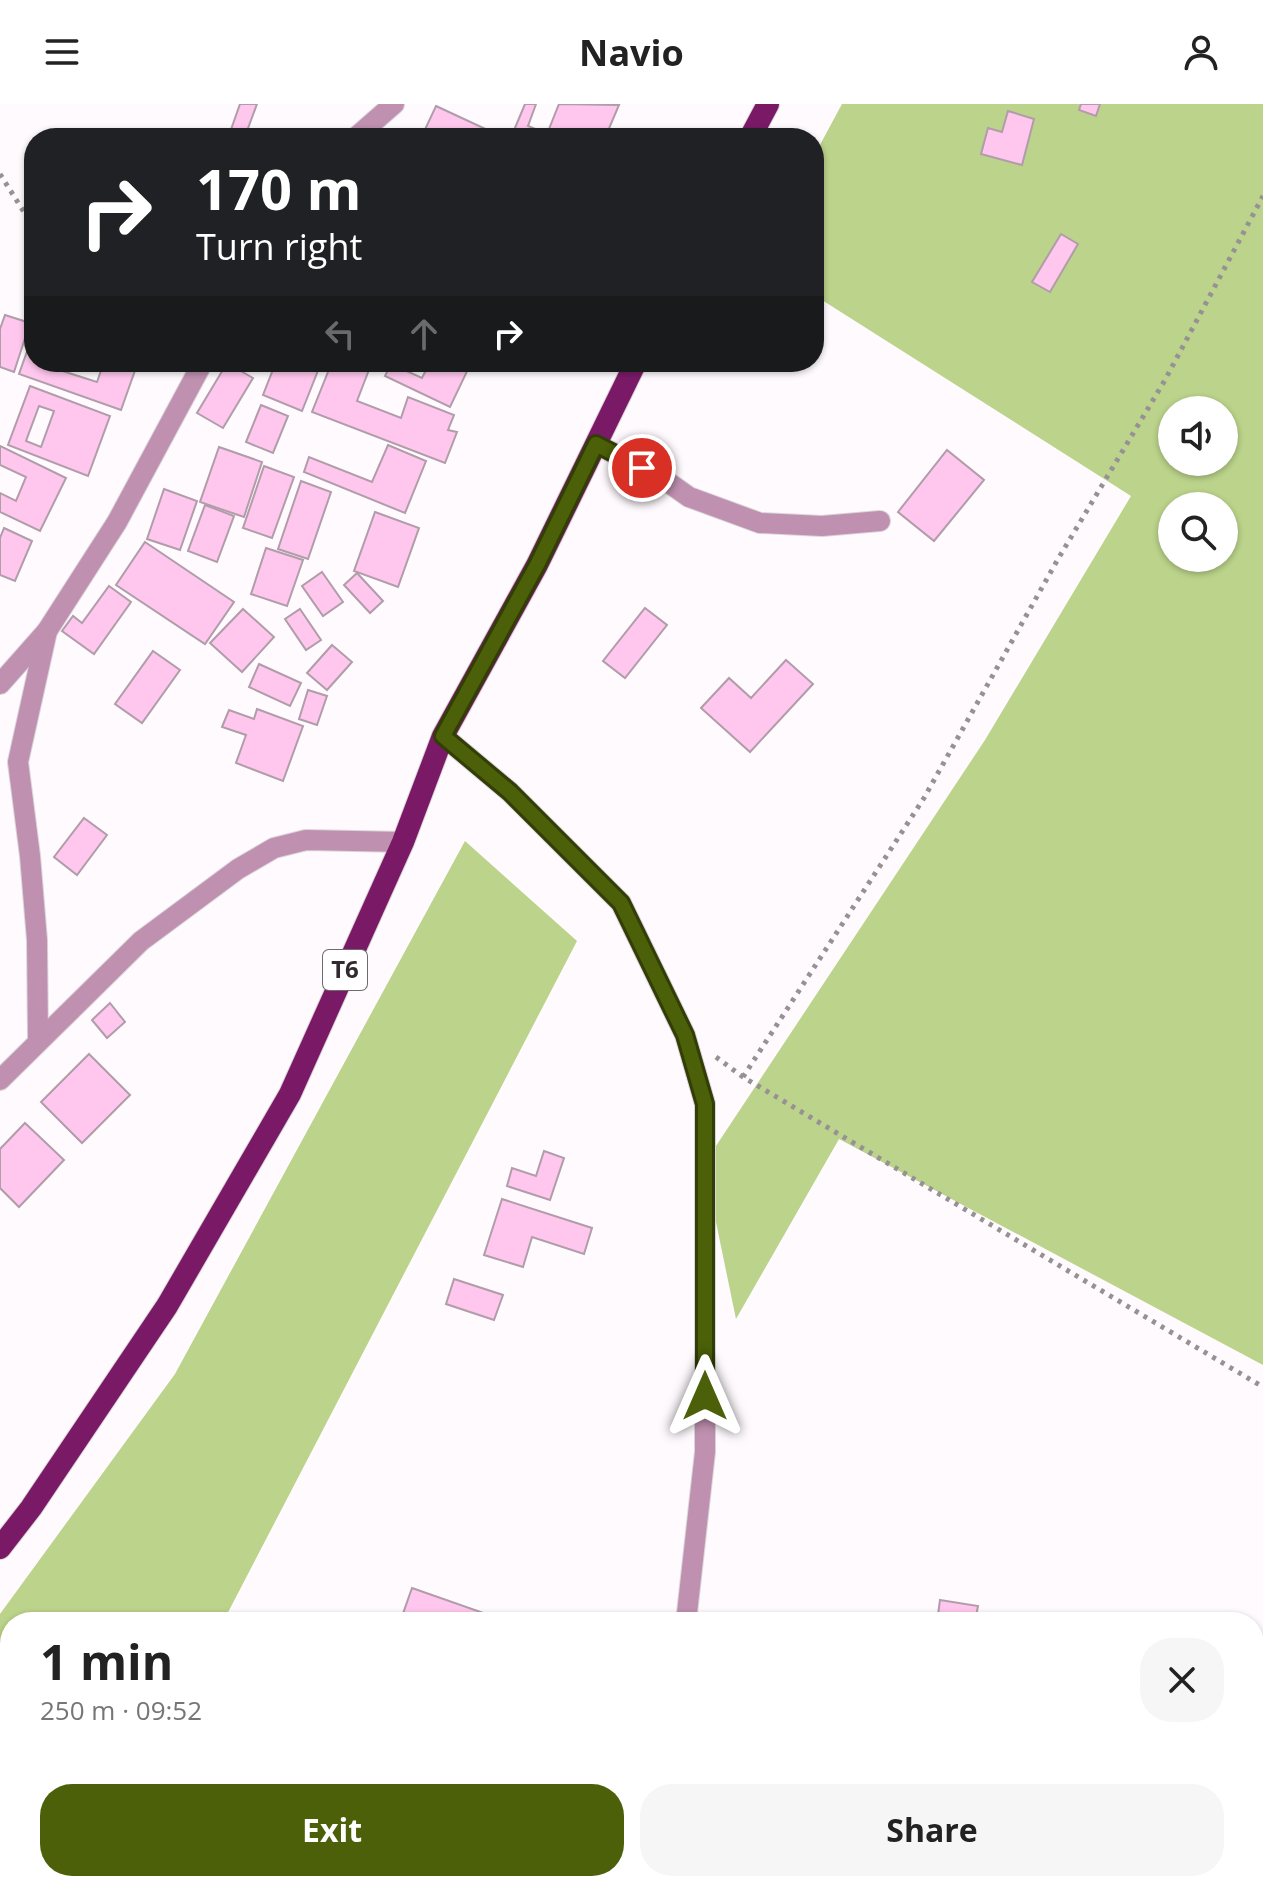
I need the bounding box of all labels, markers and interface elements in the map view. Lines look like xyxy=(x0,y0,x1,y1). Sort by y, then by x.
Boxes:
text: Navio xyxy=(579,28,684,77)
icon: menu xyxy=(40,30,84,74)
icon: person xyxy=(1179,30,1223,74)
text: 170 m xyxy=(196,150,362,226)
icon: right xyxy=(64,160,168,264)
text: Turn right xyxy=(196,222,362,271)
icon: left xyxy=(318,312,362,356)
icon: ahead xyxy=(402,312,446,356)
icon: right xyxy=(486,312,530,356)
map controls xyxy=(1158,396,1238,572)
button: sound xyxy=(1158,396,1238,476)
pin xyxy=(608,434,676,502)
icon: arrive xyxy=(620,446,664,490)
button: search xyxy=(1158,492,1238,572)
road number: T6 xyxy=(323,950,367,990)
position arrow xyxy=(663,1354,747,1438)
text: 1 min xyxy=(40,1629,173,1694)
button: close xyxy=(1140,1638,1224,1722)
text: 250 m · 09:52 xyxy=(40,1692,202,1728)
button: Exit xyxy=(40,1784,624,1876)
button: Share xyxy=(640,1784,1224,1876)

